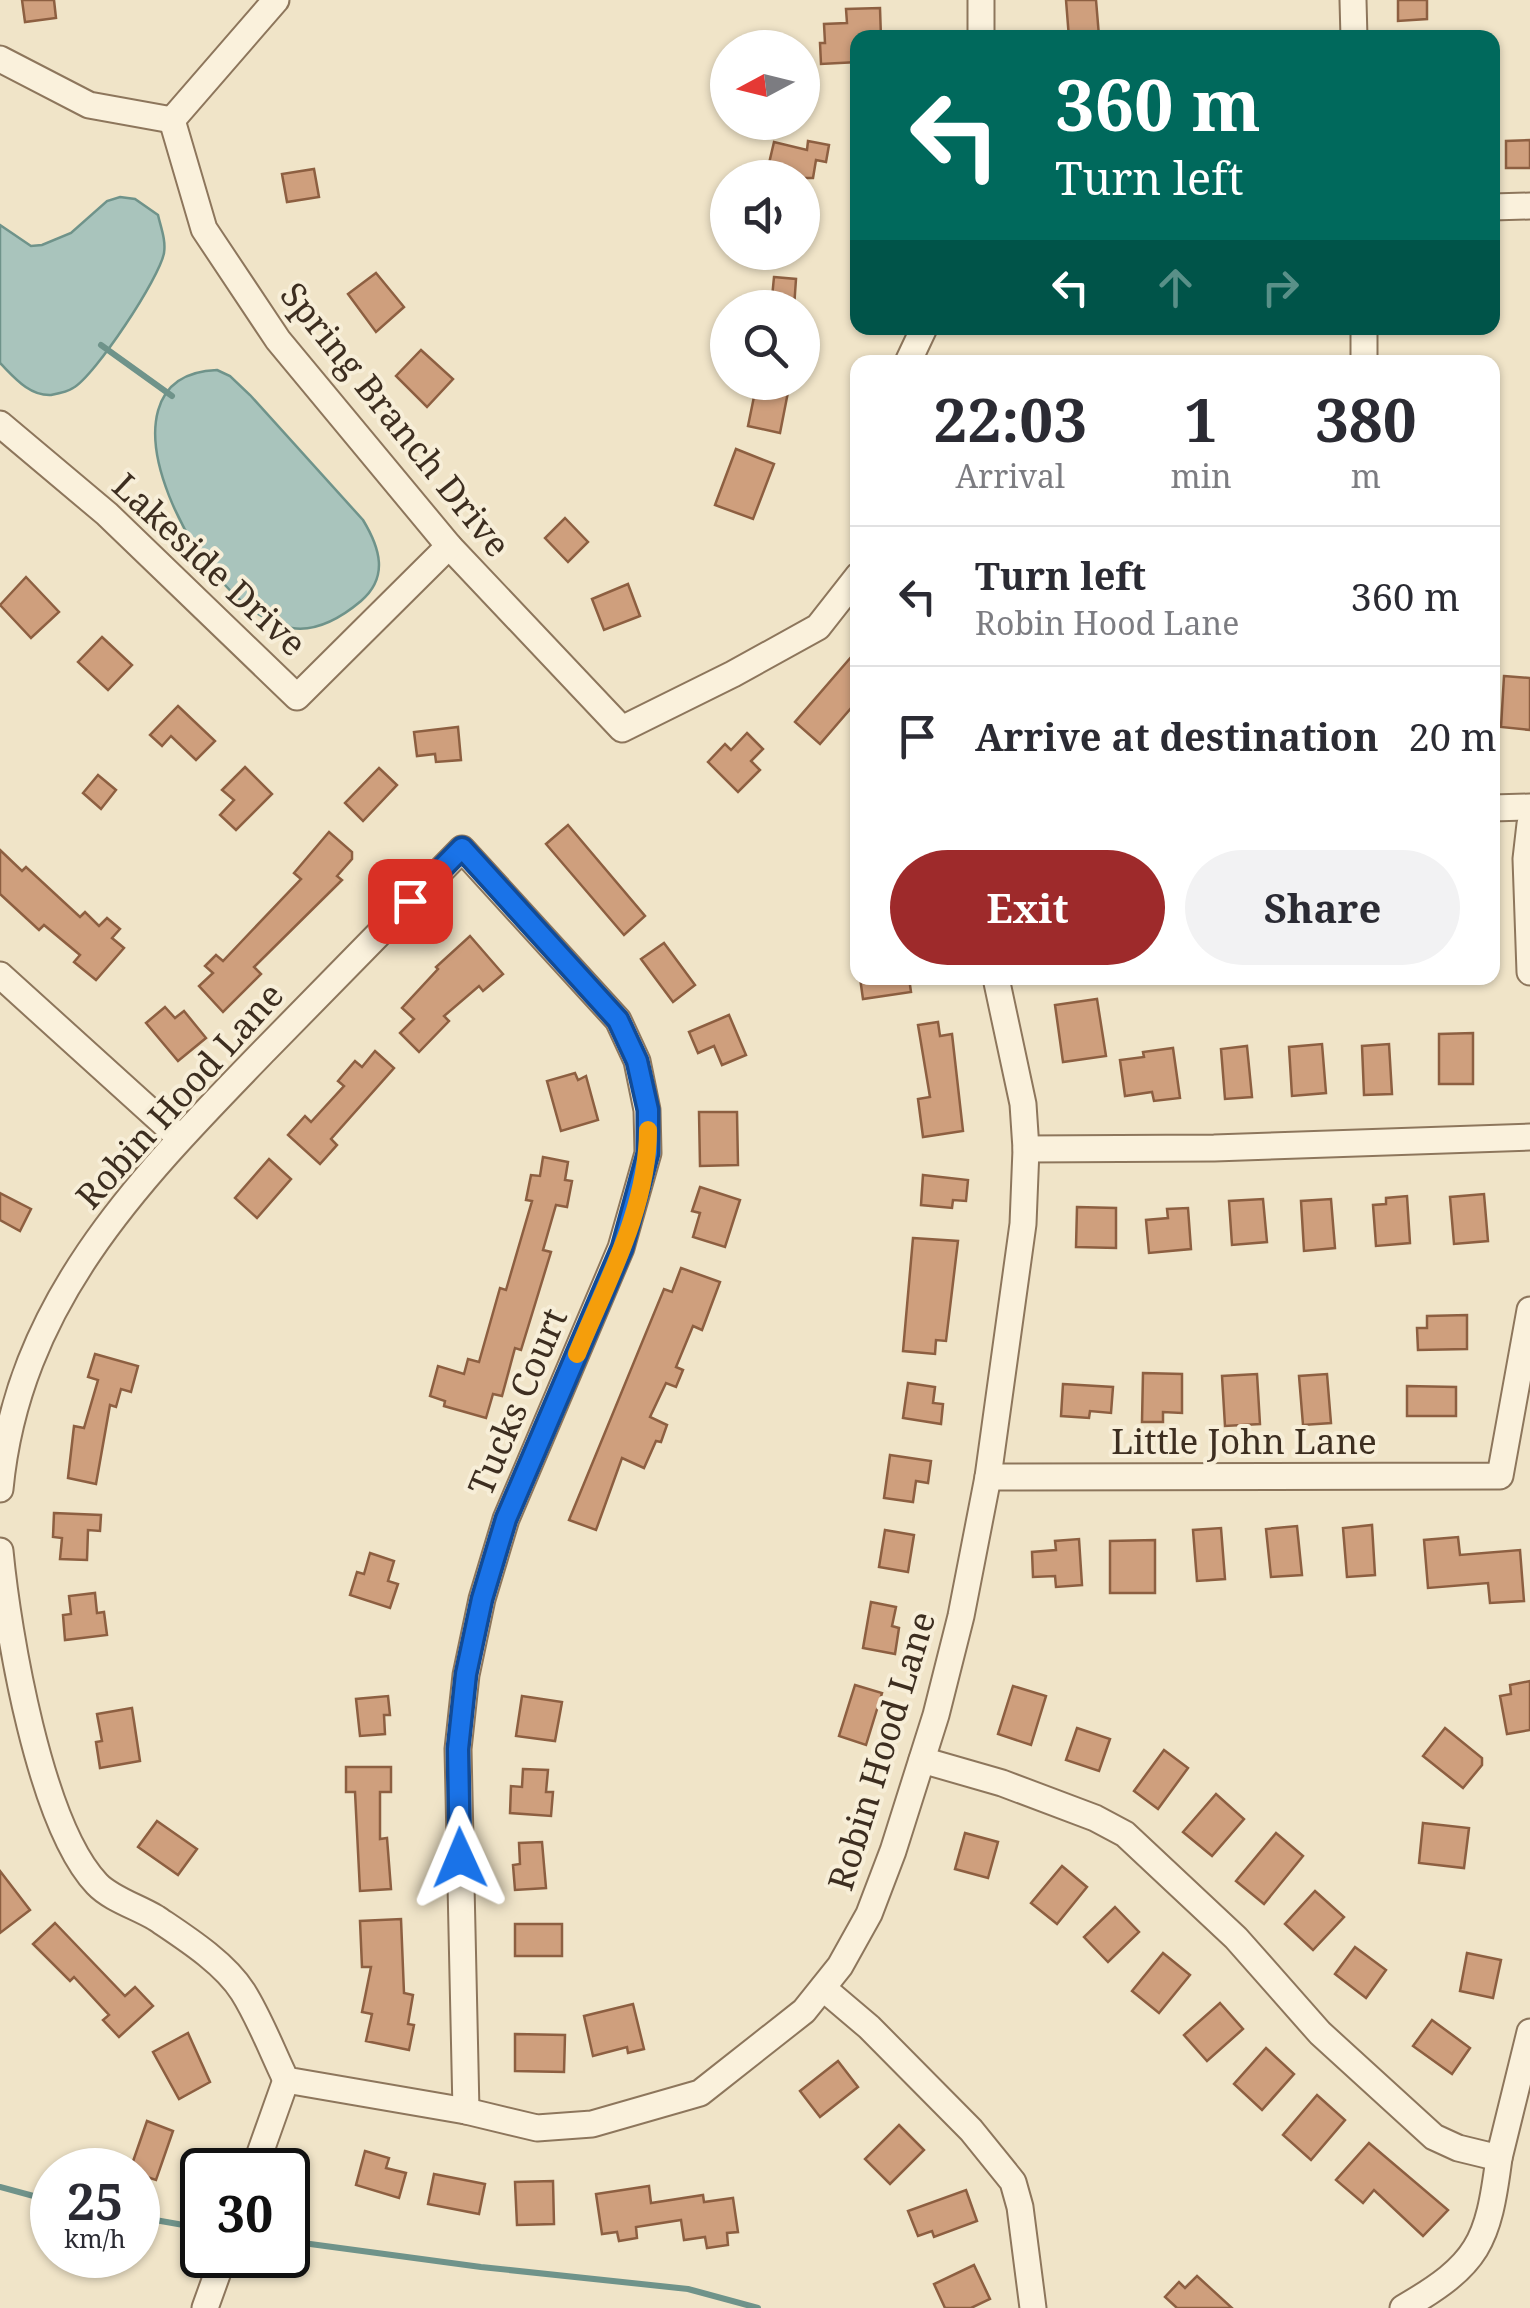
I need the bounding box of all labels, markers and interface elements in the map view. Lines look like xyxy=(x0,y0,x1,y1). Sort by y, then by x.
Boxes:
north arrow xyxy=(710,30,820,140)
map controls xyxy=(710,30,820,400)
text: 360 m xyxy=(1055,56,1261,152)
icon: left xyxy=(890,70,1020,200)
text: Turn left xyxy=(1055,147,1244,208)
button: sound xyxy=(710,160,820,270)
icon: left xyxy=(1043,260,1098,315)
icon: ahead xyxy=(1148,260,1203,315)
icon: right xyxy=(1253,260,1308,315)
street label: Spring Branch Drive xyxy=(271,272,522,566)
button: search xyxy=(710,290,820,400)
text: 22:03 xyxy=(933,378,1087,460)
text: 1 xyxy=(1184,378,1218,460)
text: 380 xyxy=(1315,378,1417,460)
text: Arrival xyxy=(956,454,1065,497)
text: min xyxy=(1171,454,1232,497)
text: m xyxy=(1351,454,1381,497)
street label: Lakeside Drive xyxy=(103,462,317,666)
text: Turn left xyxy=(975,549,1146,601)
icon: left xyxy=(890,569,945,624)
text: 360 m xyxy=(1350,570,1460,622)
text: Robin Hood Lane xyxy=(975,601,1239,644)
icon: arrive xyxy=(890,709,945,764)
text: Arrive at destination xyxy=(975,710,1379,762)
text: 20 m xyxy=(1409,710,1497,762)
button: Exit xyxy=(890,850,1165,965)
button: Share xyxy=(1185,850,1460,965)
pin xyxy=(368,859,453,944)
icon: arrive xyxy=(383,874,438,929)
street label: Robin Hood Lane xyxy=(65,972,293,1218)
street label: Tucks Court xyxy=(456,1301,577,1502)
street label: Little John Lane xyxy=(1111,1417,1377,1464)
street label: Robin Hood Lane xyxy=(816,1605,945,1896)
position arrow xyxy=(408,1806,512,1910)
speed limit sign: 30 xyxy=(180,2148,310,2278)
text: 25 xyxy=(67,2167,123,2235)
text: km/h xyxy=(64,2221,126,2255)

